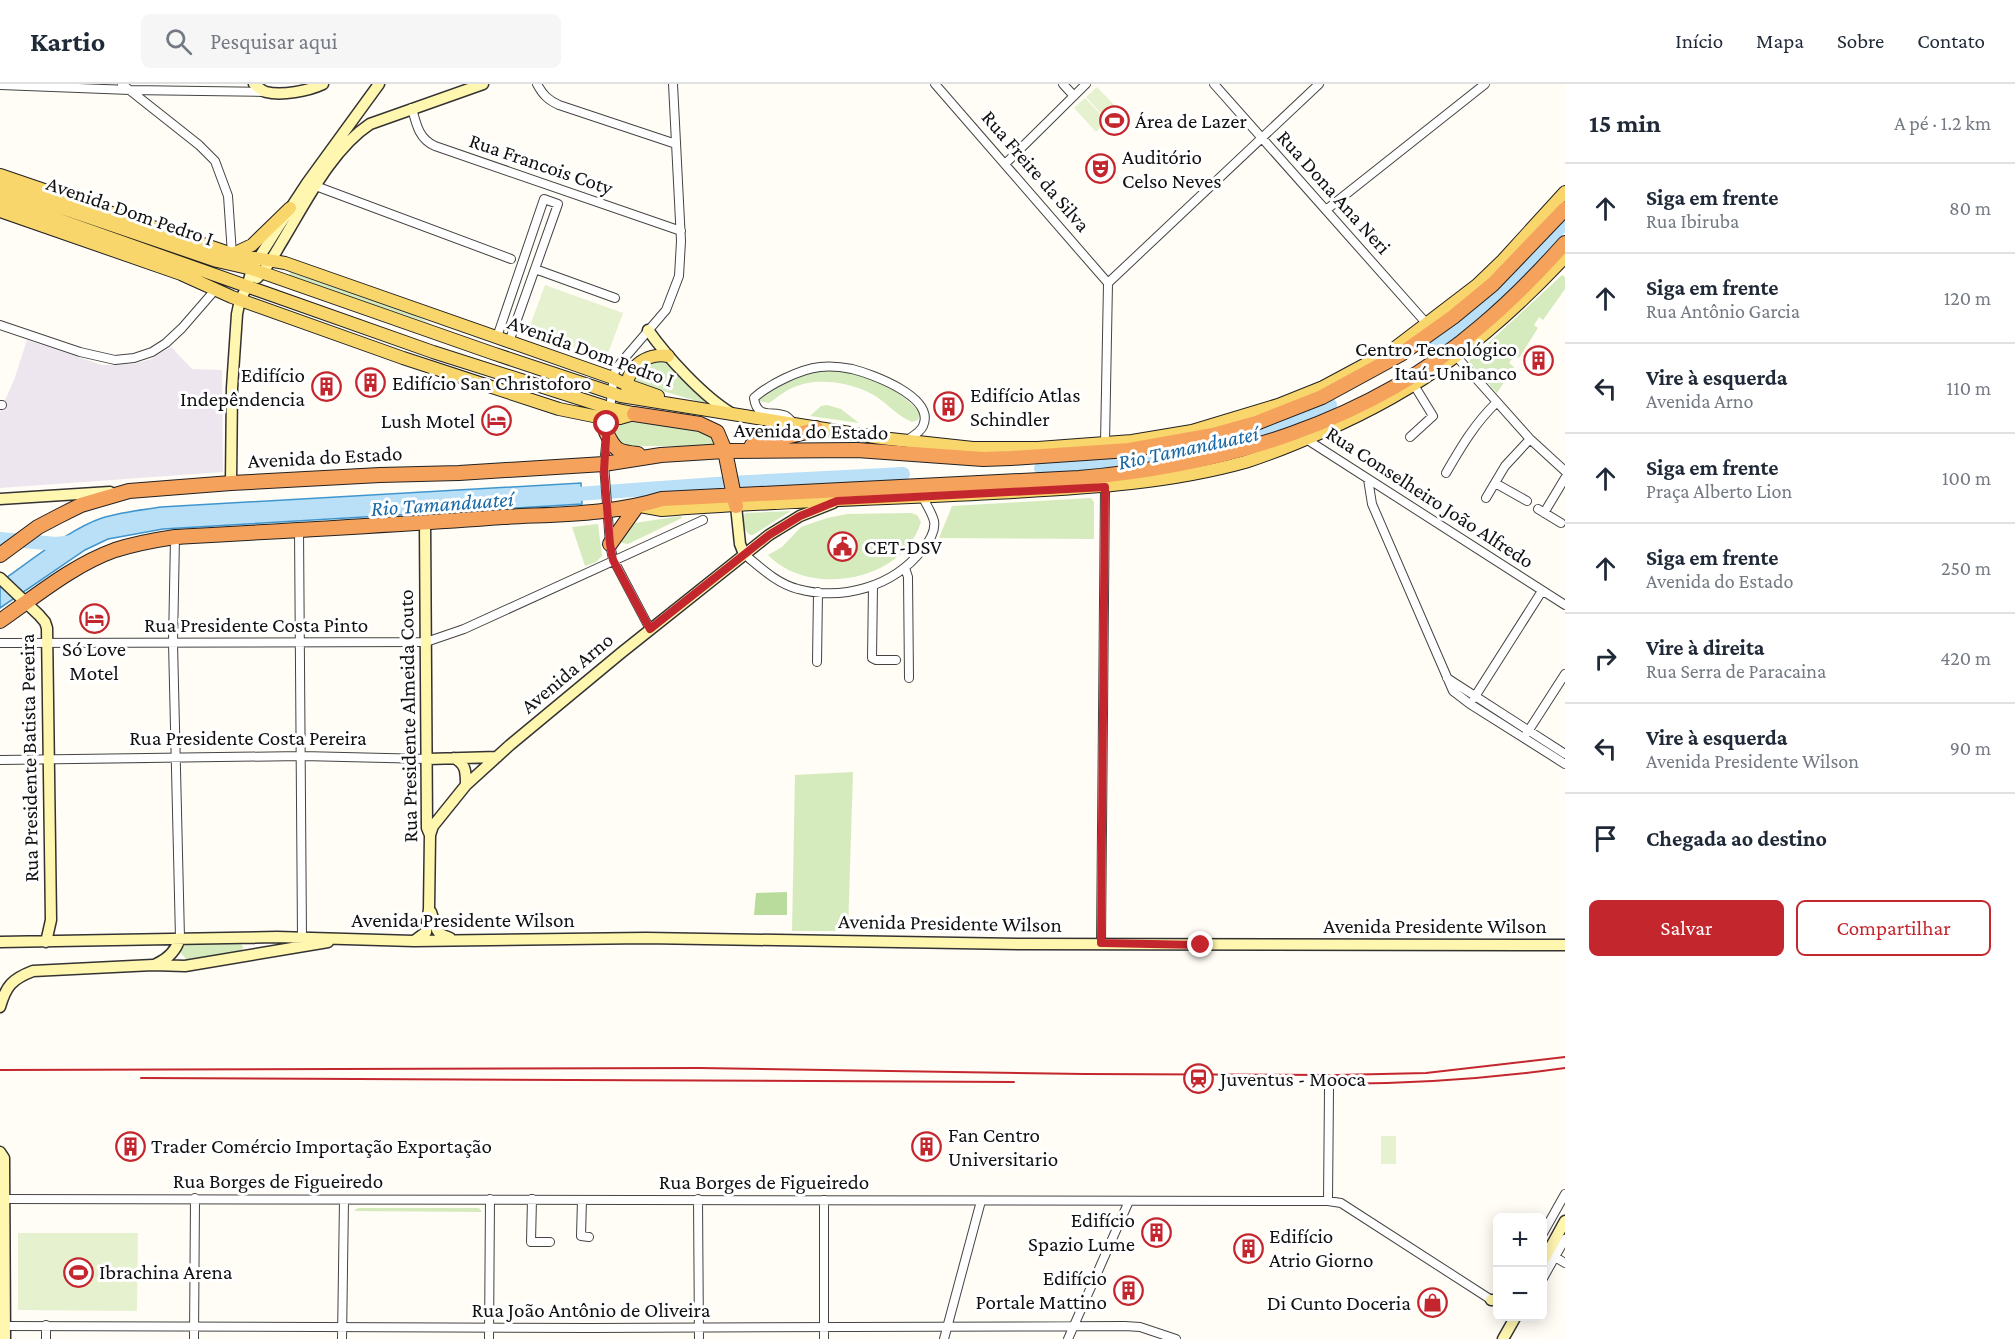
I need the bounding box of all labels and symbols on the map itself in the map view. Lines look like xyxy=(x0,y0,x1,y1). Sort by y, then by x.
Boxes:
street label: Rua Freire da Silva xyxy=(977,105,1095,237)
sports icon: Área de Lazer xyxy=(1098,105,1130,137)
place label: Área de Lazer xyxy=(1135,109,1247,133)
street label: Rua Dona Ana Neri xyxy=(1272,125,1396,259)
street label: Rua Francois Coty xyxy=(466,128,616,200)
place label: Auditório Celso Neves xyxy=(1122,145,1221,193)
theatre icon: Auditório Celso Neves xyxy=(1085,153,1117,185)
street label: Avenida Dom Pedro I xyxy=(43,171,217,251)
street label: Avenida Dom Pedro I xyxy=(505,310,677,392)
place label: Centro Tecnológico Itaú-Unibanco xyxy=(1355,337,1517,385)
building icon: Centro Tecnológico Itaú-Unibanco xyxy=(1522,345,1554,377)
place label: Edifício Indepêndencia xyxy=(180,363,305,411)
building icon: Edifício San Christoforo xyxy=(355,367,387,399)
building icon: Edifício Indepêndencia xyxy=(310,371,342,403)
place label: Edifício San Christoforo xyxy=(392,371,591,395)
place label: Edifício Atlas Schindler xyxy=(970,383,1080,431)
building icon: Edifício Atlas Schindler xyxy=(933,391,965,423)
hotel icon: Lush Motel xyxy=(480,405,512,437)
place label: Lush Motel xyxy=(381,409,475,433)
route start xyxy=(593,410,619,436)
street label: Avenida do Estado xyxy=(733,418,889,444)
water label: Rio Tamanduateí xyxy=(1116,420,1264,475)
street label: Rua Conselheiro João Alfredo xyxy=(1322,421,1538,573)
street label: Avenida do Estado xyxy=(247,441,403,473)
water label: Rio Tamanduateí xyxy=(370,486,517,521)
public building icon: CET-DSV xyxy=(827,531,859,563)
place label: CET-DSV xyxy=(864,535,942,559)
street label: Rua Presidente Almeida Couto xyxy=(394,589,422,843)
hotel icon: Só Love Motel xyxy=(78,602,110,634)
street label: Rua Presidente Costa Pinto xyxy=(144,613,368,637)
street label: Avenida Arno xyxy=(516,628,618,718)
street label: Rua Presidente Batista Pereira xyxy=(15,633,43,882)
place label: Só Love Motel xyxy=(62,637,126,685)
street label: Rua Presidente Costa Pereira xyxy=(129,726,367,750)
street label: Avenida Presidente Wilson xyxy=(351,908,575,932)
street label: Avenida Presidente Wilson xyxy=(838,909,1062,937)
street label: Avenida Presidente Wilson xyxy=(1323,914,1547,938)
route end xyxy=(1187,931,1213,957)
station icon: Juventus - Mooca xyxy=(1183,1063,1215,1095)
place label: Juventus - Mooca xyxy=(1218,1067,1366,1091)
place label: Fan Centro Universitario xyxy=(948,1123,1058,1171)
building icon: Trader Comércio Importação Exportação xyxy=(114,1130,146,1162)
building icon: Fan Centro Universitario xyxy=(911,1131,943,1163)
place label: Trader Comércio Importação Exportação xyxy=(151,1134,492,1158)
street label: Rua Borges de Figueiredo xyxy=(173,1169,383,1193)
street label: Rua Borges de Figueiredo xyxy=(659,1170,869,1194)
place label: Edifício Spazio Lume xyxy=(1028,1208,1135,1256)
building icon: Edifício Spazio Lume xyxy=(1140,1216,1172,1248)
place label: Edifício Atrio Giorno xyxy=(1269,1224,1373,1272)
building icon: Edifício Atrio Giorno xyxy=(1232,1232,1264,1264)
sports icon: Ibrachina Arena xyxy=(62,1256,94,1288)
place label: Ibrachina Arena xyxy=(99,1260,233,1284)
place label: Edifício Portale Mattino xyxy=(975,1266,1107,1314)
building icon: Edifício Portale Mattino xyxy=(1112,1274,1144,1306)
shop icon: Di Cunto Doceria xyxy=(1416,1287,1448,1319)
place label: Di Cunto Doceria xyxy=(1267,1291,1411,1315)
street label: Rua João Antônio de Oliveira xyxy=(472,1298,711,1322)

